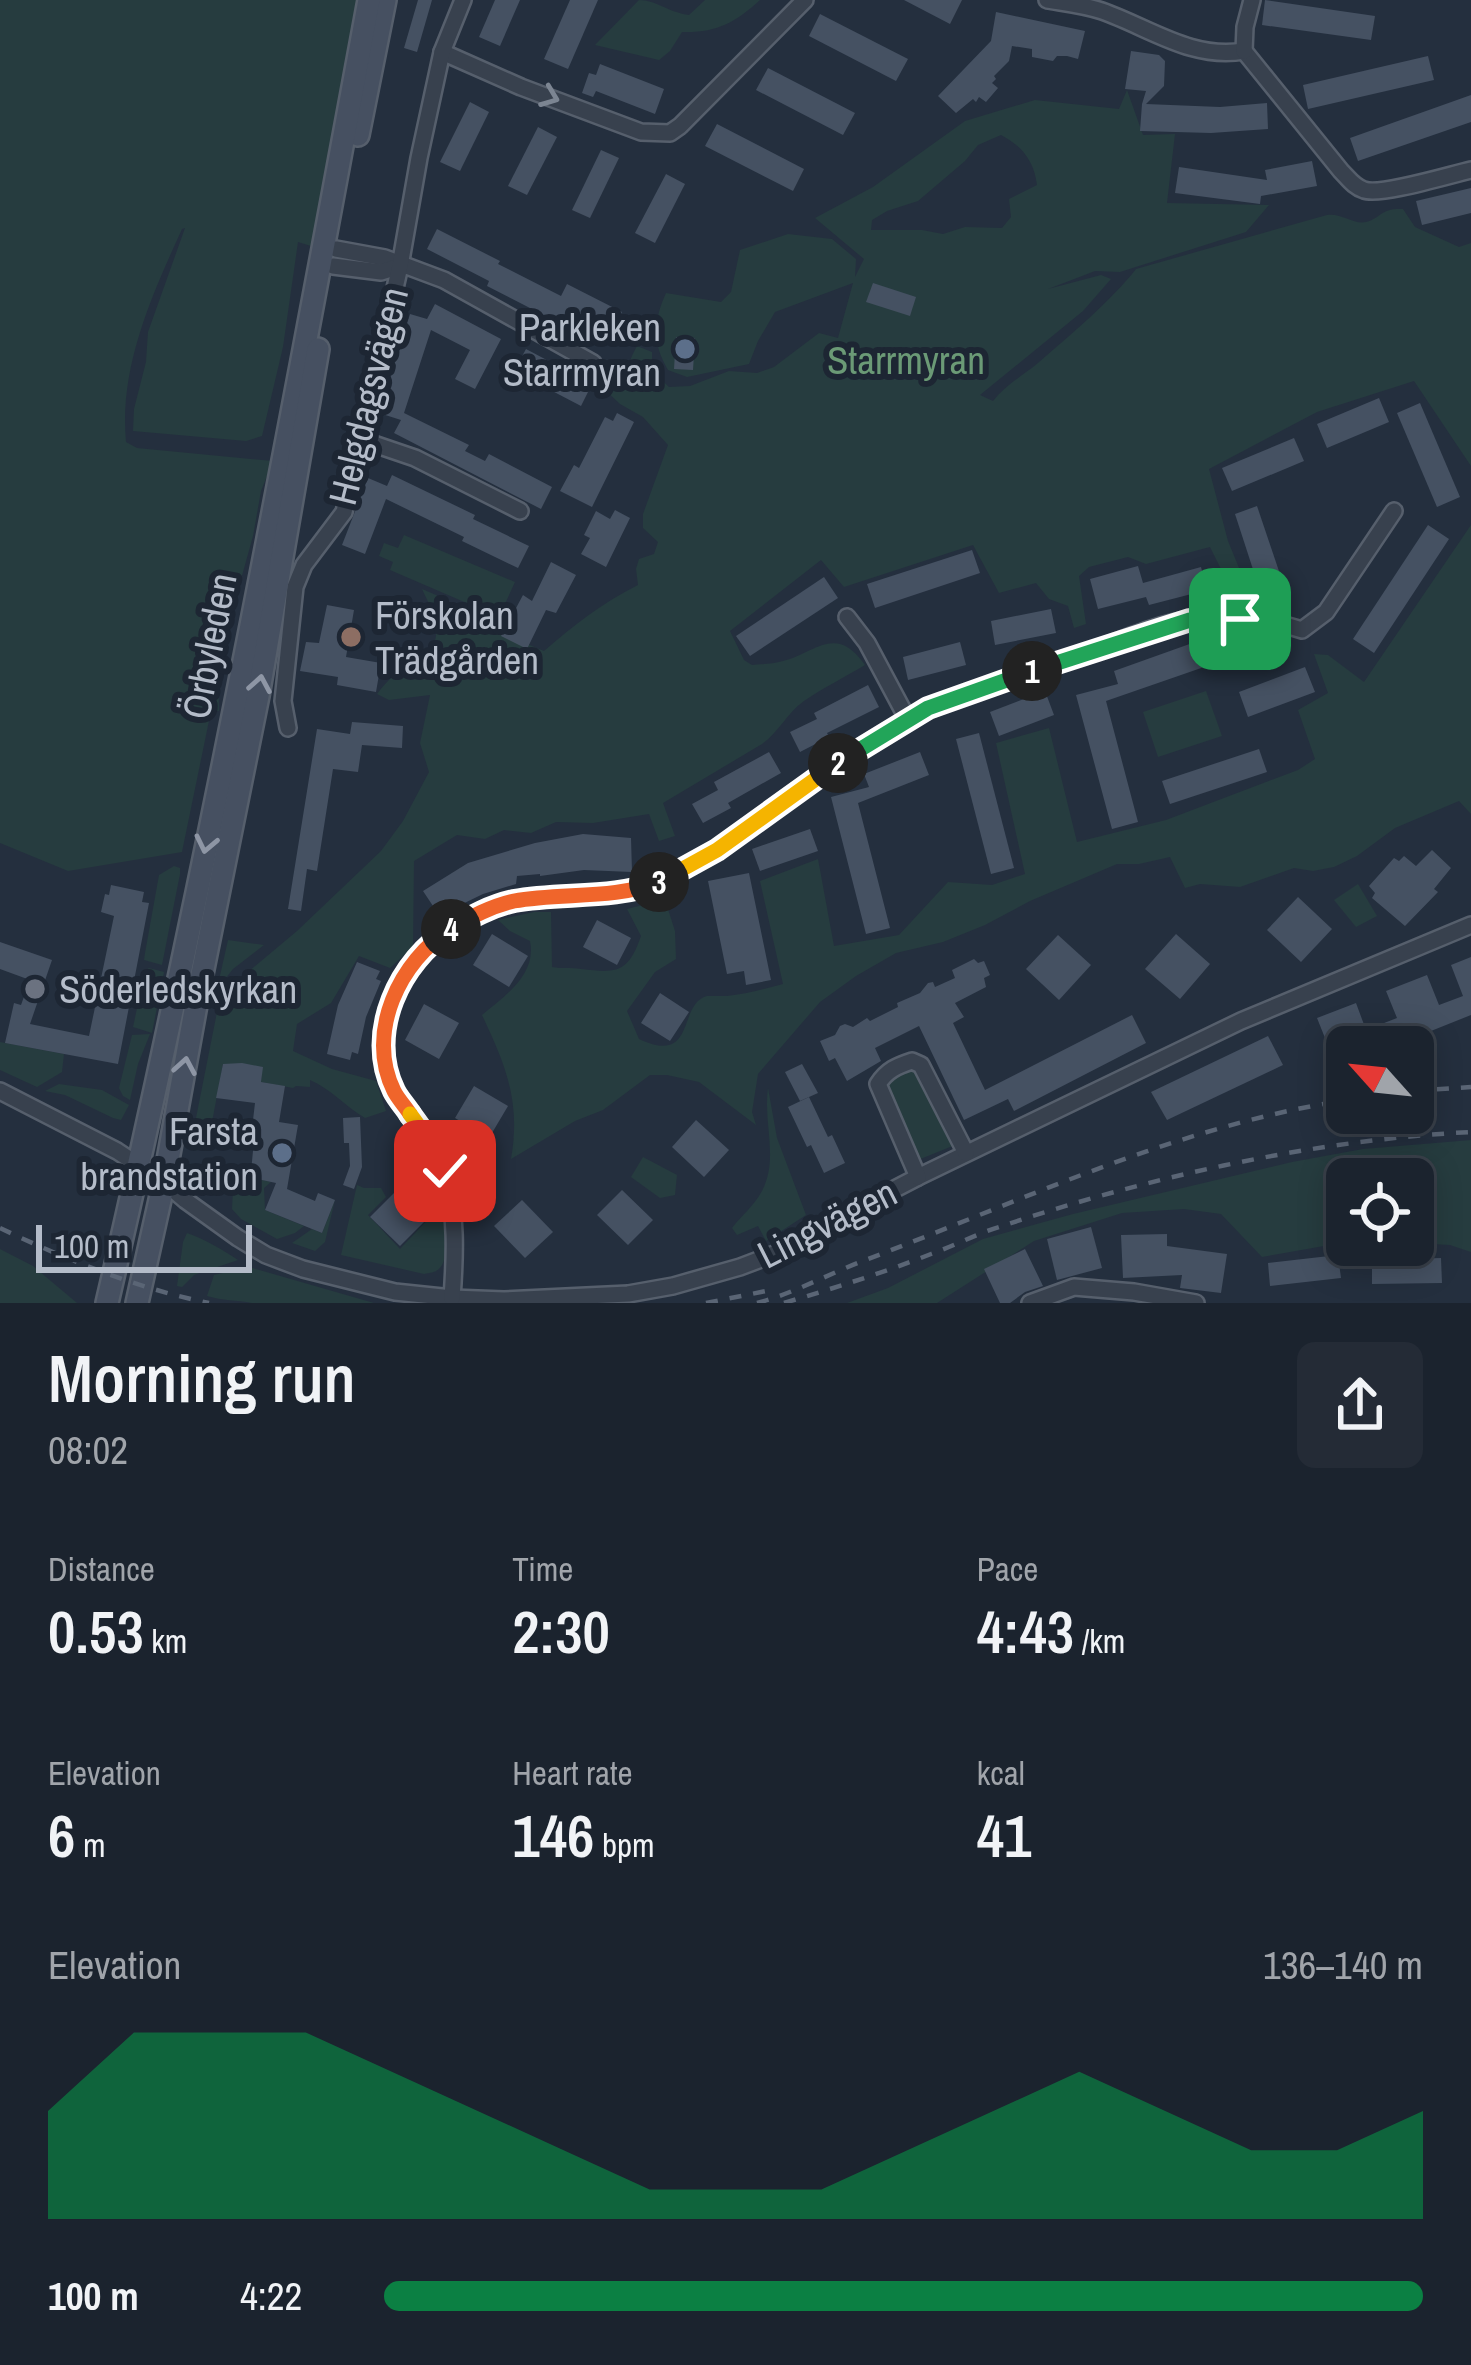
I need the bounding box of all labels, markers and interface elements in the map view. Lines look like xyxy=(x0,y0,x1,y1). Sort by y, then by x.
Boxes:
one-way arrow xyxy=(538,83,559,108)
street label: Helgdagsvägen xyxy=(316,282,420,510)
place label: Parkleken Starrmyran xyxy=(503,301,661,398)
park label: Starrmyran xyxy=(827,334,985,386)
marker: Parkleken Starrmyran xyxy=(672,336,698,362)
pin xyxy=(1189,568,1291,670)
street label: Örbyleden xyxy=(169,569,249,723)
icon: arrive xyxy=(1207,586,1273,652)
place label: Förskolan Trädgården xyxy=(375,589,539,686)
marker: Förskolan Trädgården xyxy=(338,624,364,650)
pin: 1 xyxy=(1002,641,1062,701)
text: 1 xyxy=(1024,649,1040,693)
one-way arrow xyxy=(247,674,272,694)
pin: 2 xyxy=(808,733,868,793)
text: 2 xyxy=(830,741,846,785)
one-way arrow xyxy=(194,834,220,854)
pin: 3 xyxy=(629,852,689,912)
text: 3 xyxy=(651,860,667,904)
pin: 4 xyxy=(421,899,481,959)
text: 4 xyxy=(443,907,459,951)
place label: Söderledskyrkan xyxy=(59,963,297,1015)
marker: Söderledskyrkan xyxy=(22,976,48,1002)
north arrow xyxy=(1326,1026,1434,1134)
map controls xyxy=(1326,1026,1434,1266)
one-way arrow xyxy=(171,1057,197,1077)
place label: Farsta brandstation xyxy=(80,1105,258,1202)
pin xyxy=(394,1120,496,1222)
icon: check xyxy=(412,1138,478,1204)
marker: Farsta brandstation xyxy=(269,1140,295,1166)
button: locate xyxy=(1326,1158,1434,1266)
street label: Lingvägen xyxy=(749,1166,905,1280)
scale bar xyxy=(36,1219,252,1272)
text: 100 m xyxy=(54,1224,129,1268)
text: Morning run xyxy=(48,1334,356,1423)
button: share xyxy=(1297,1342,1423,1468)
text: 08:02 xyxy=(48,1424,128,1476)
text: Distance xyxy=(48,1547,155,1591)
text: Time xyxy=(512,1547,573,1591)
text: Pace xyxy=(977,1547,1038,1591)
text: 0.53 xyxy=(48,1591,144,1672)
text: 2:30 xyxy=(512,1591,610,1672)
text: 4:43 xyxy=(977,1591,1074,1672)
text: km xyxy=(144,1619,187,1663)
text: /km xyxy=(1074,1619,1125,1663)
text: Elevation xyxy=(48,1751,161,1795)
text: Heart rate xyxy=(512,1751,633,1795)
text: kcal xyxy=(977,1751,1025,1795)
text: 6 xyxy=(48,1795,75,1876)
text: 146 xyxy=(512,1795,594,1876)
text: 41 xyxy=(977,1795,1031,1876)
text: m xyxy=(75,1823,105,1867)
text: bpm xyxy=(594,1823,655,1867)
text: Elevation xyxy=(48,1939,181,1991)
text: 136–140 m xyxy=(1263,1939,1423,1991)
text: 100 m xyxy=(48,2270,139,2322)
text: 4:22 xyxy=(240,2270,302,2322)

